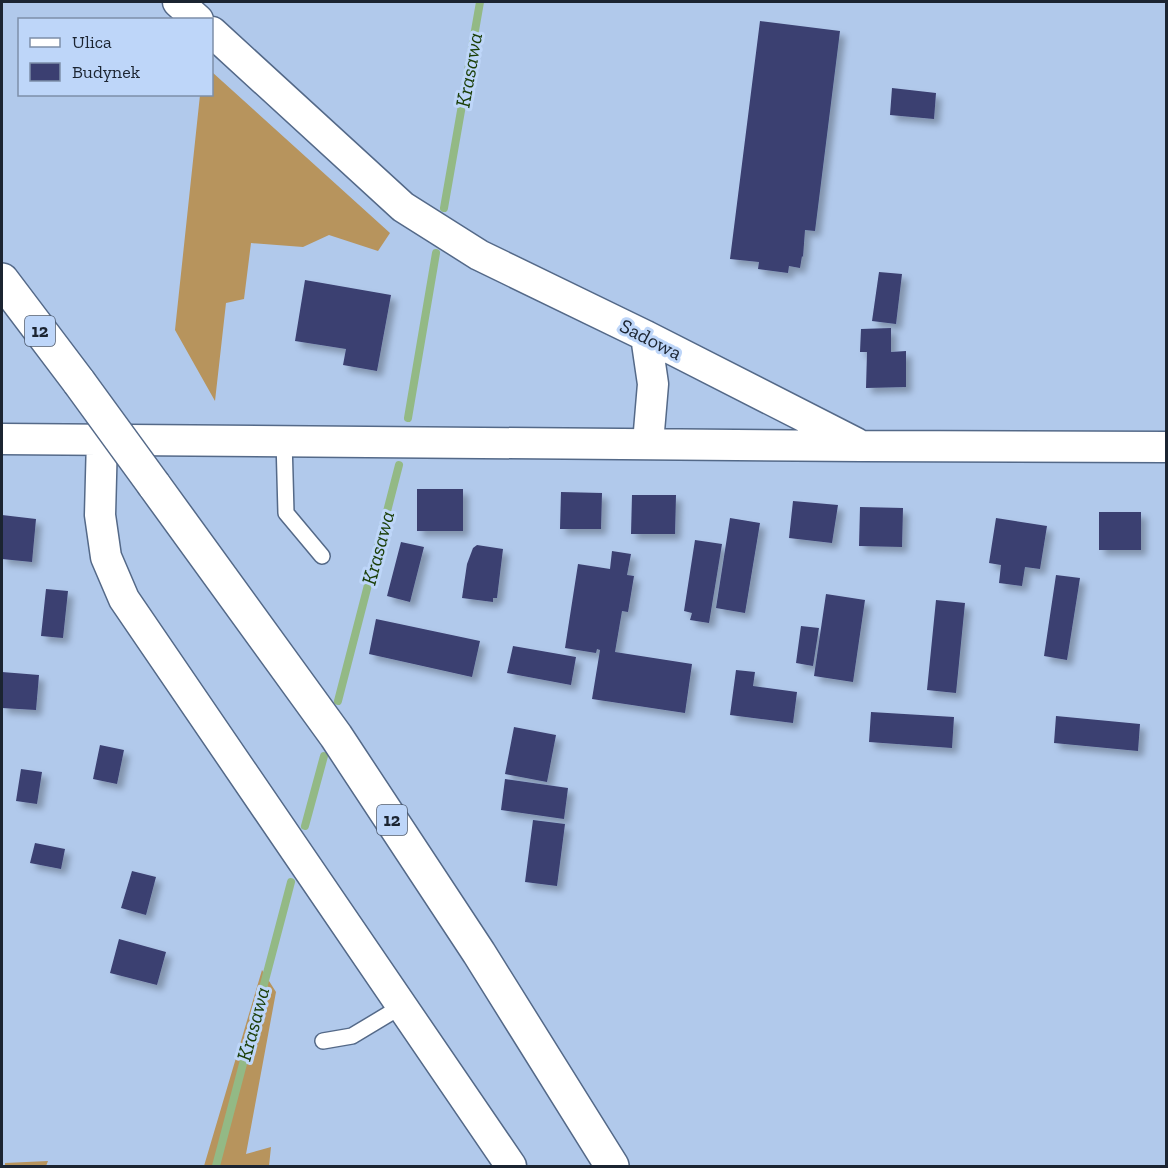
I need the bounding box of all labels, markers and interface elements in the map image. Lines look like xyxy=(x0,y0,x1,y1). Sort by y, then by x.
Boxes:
legend xyxy=(18,18,213,96)
text: Ulica xyxy=(72,31,112,53)
water label: Krasawa xyxy=(450,31,487,109)
text: Budynek xyxy=(72,61,141,83)
street label: Sadowa xyxy=(616,313,686,365)
road number: 12 xyxy=(25,316,55,346)
water label: Krasawa xyxy=(356,508,399,588)
road number: 12 xyxy=(377,805,407,835)
water label: Krasawa xyxy=(231,984,274,1064)

